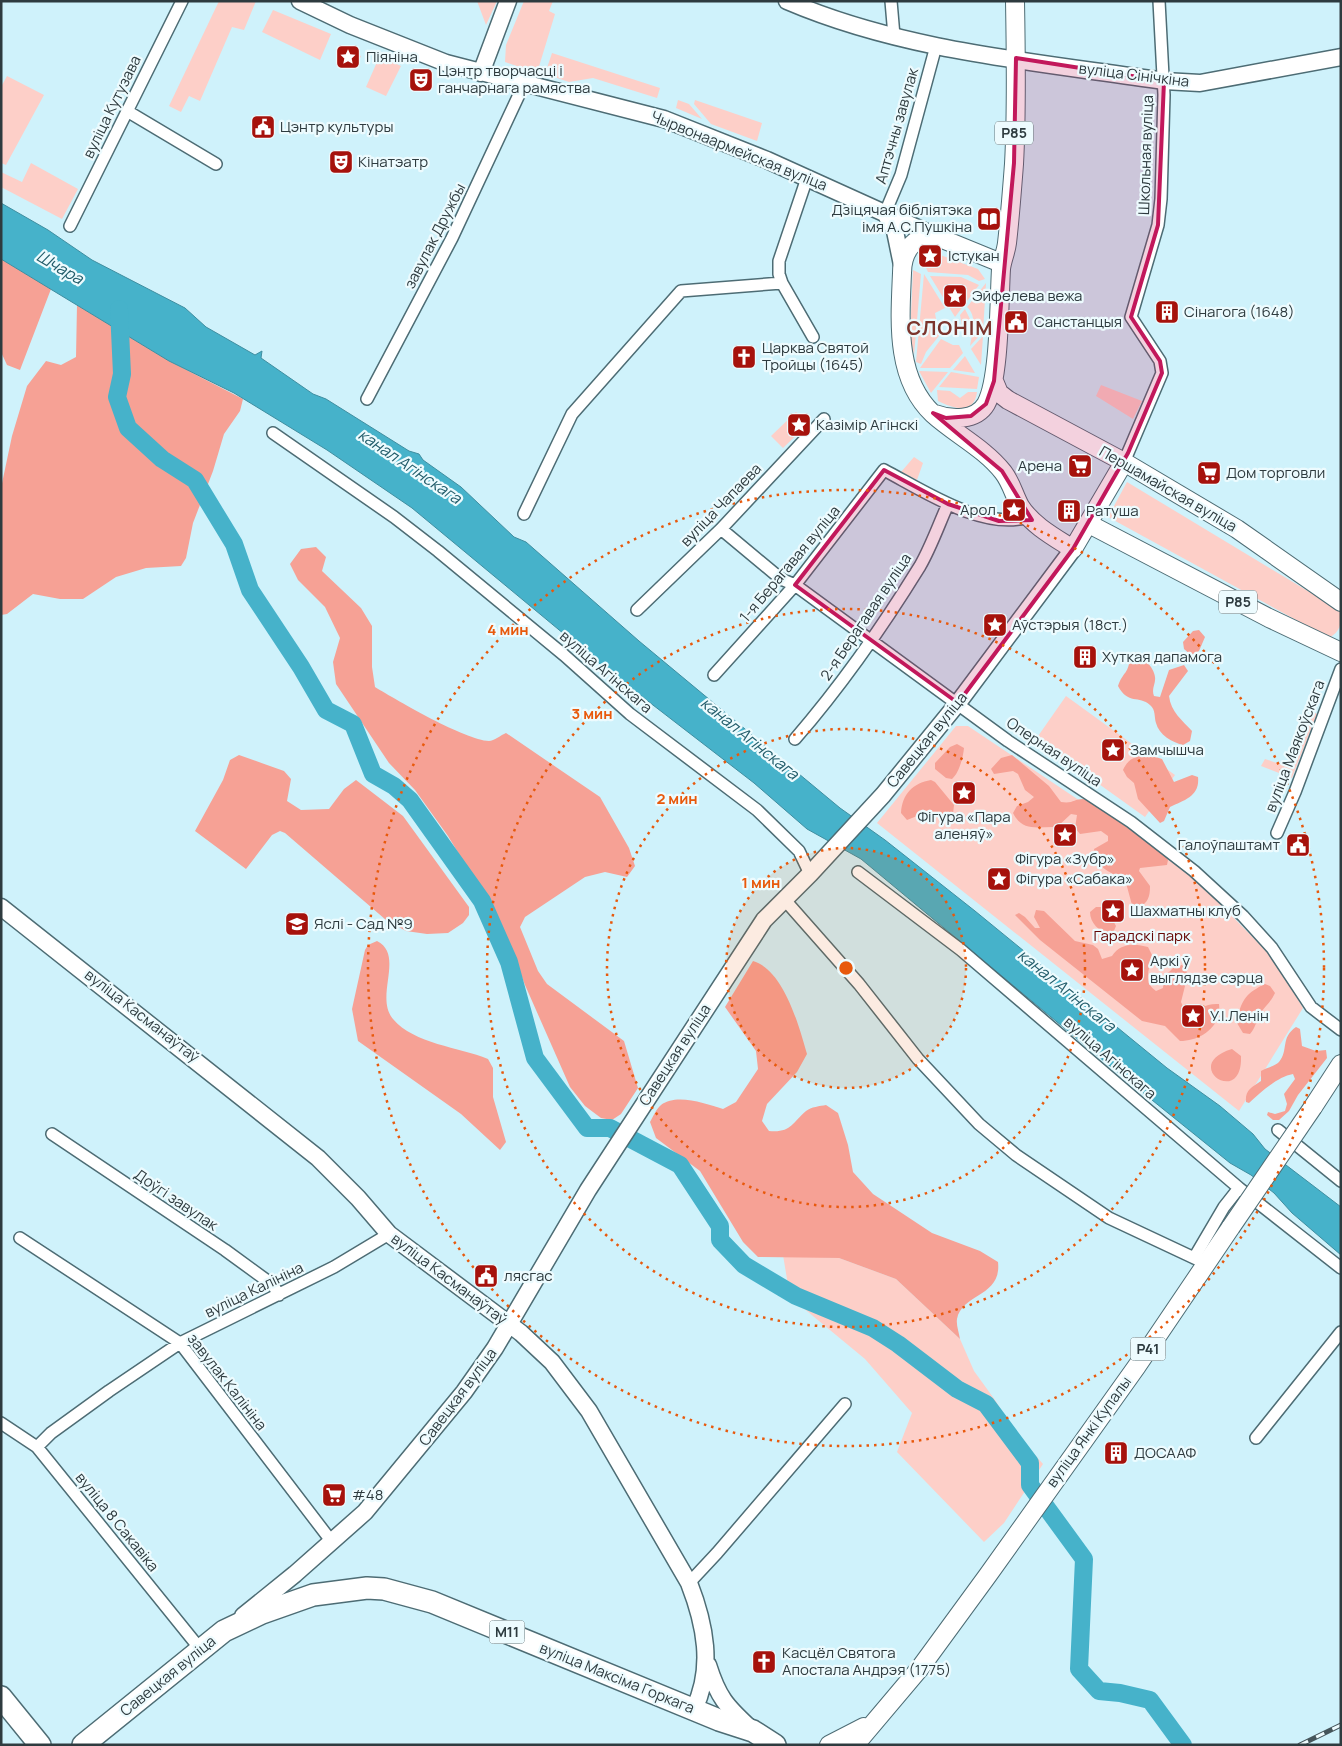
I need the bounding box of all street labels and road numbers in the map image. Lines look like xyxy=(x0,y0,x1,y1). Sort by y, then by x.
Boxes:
street label: вуліца Кутузава xyxy=(78,52,146,162)
street label: вуліца Сінічкіна xyxy=(1078,57,1191,92)
street label: Аптэчны завулак xyxy=(870,65,923,186)
street label: Школьная вуліца xyxy=(1133,95,1158,215)
street label: Чырвонаармейская вуліца xyxy=(648,106,830,196)
road number: Р85 xyxy=(995,122,1033,144)
street label: завулак Дружбы xyxy=(399,179,470,292)
street label: Першамайская вуліца xyxy=(1096,441,1241,537)
street label: вуліца Чапаева xyxy=(675,458,766,551)
street label: 1-я Берагавая вуліца xyxy=(734,501,845,627)
street label: 2-я Берагавая вуліца xyxy=(815,549,916,684)
road number: Р85 xyxy=(1219,590,1257,614)
street label: вуліца Агінскага xyxy=(556,626,657,718)
street label: вуліца Маякоўскага xyxy=(1260,677,1329,815)
street label: Савецкая вуліца xyxy=(881,687,972,792)
street label: Оперная вуліца xyxy=(1002,712,1106,791)
street label: вуліца Касманаўтаў xyxy=(81,964,204,1067)
street label: Савецкая вуліца xyxy=(634,1000,715,1110)
street label: вуліца Агінскага xyxy=(1060,1012,1161,1104)
street label: Доўгі завулак xyxy=(130,1164,223,1236)
street label: вуліца Касманаўтаў xyxy=(387,1228,512,1329)
street label: вуліца Калініна xyxy=(201,1257,307,1323)
street label: завулак Калініна xyxy=(183,1329,272,1435)
road number: Р41 xyxy=(1130,1338,1166,1360)
street label: Савецкая вуліца xyxy=(414,1343,501,1450)
street label: вуліца Янкі Купалы xyxy=(1041,1372,1136,1491)
street label: вуліца 8 Сакавіка xyxy=(71,1468,164,1576)
road number: М11 xyxy=(490,1620,524,1644)
street label: Савецкая вуліца xyxy=(115,1630,220,1721)
street label: вуліца Максіма Горкага xyxy=(537,1637,698,1718)

